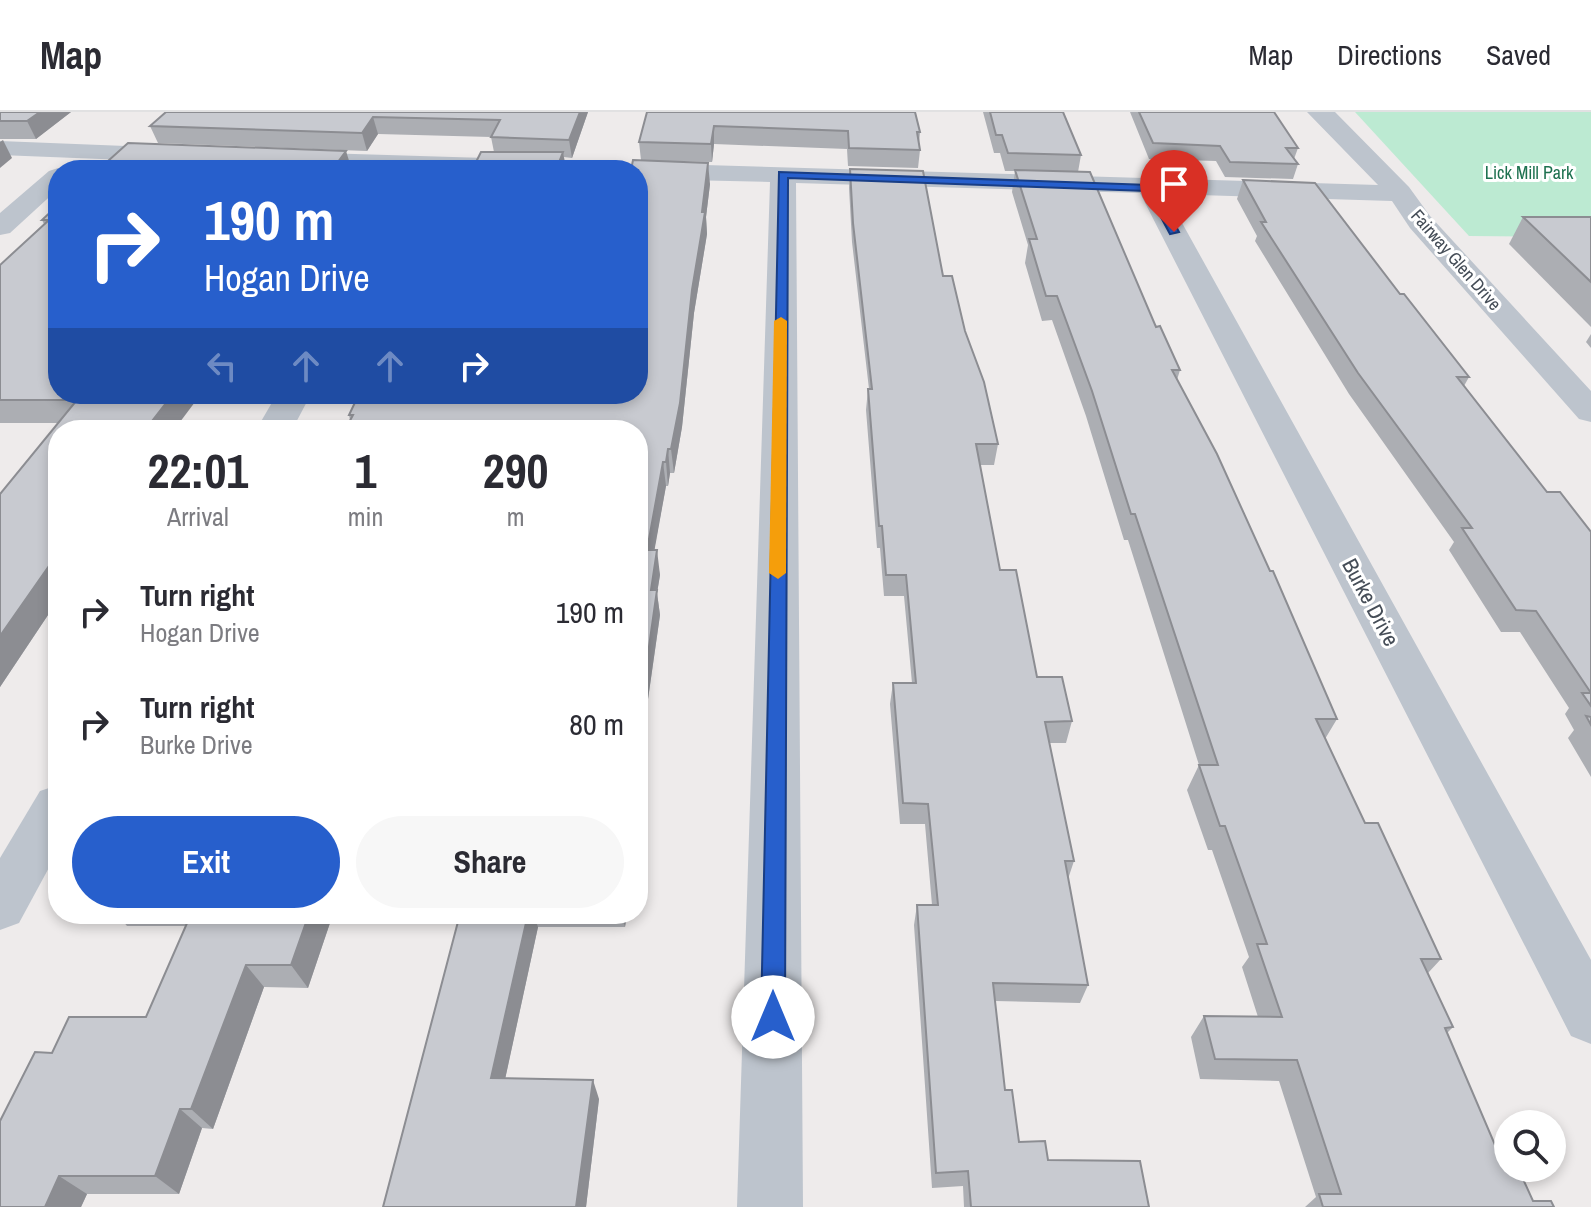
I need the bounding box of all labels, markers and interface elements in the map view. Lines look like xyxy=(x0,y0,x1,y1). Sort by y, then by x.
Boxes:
text: Map xyxy=(40,30,102,81)
text: Map xyxy=(1249,36,1293,74)
text: Directions xyxy=(1337,36,1442,74)
text: Saved xyxy=(1486,36,1551,74)
pin xyxy=(1140,150,1208,232)
park label: Lick Mill Park xyxy=(1485,160,1574,185)
icon: arrive xyxy=(1152,162,1196,206)
text: 190 m xyxy=(204,182,334,257)
icon: right xyxy=(72,192,176,296)
street label: Fairway Glen Drive xyxy=(1405,204,1507,316)
text: Hogan Drive xyxy=(204,254,370,302)
icon: left xyxy=(200,344,244,388)
icon: ahead xyxy=(284,344,328,388)
icon: ahead xyxy=(368,344,412,388)
icon: right xyxy=(452,344,496,388)
text: 22:01 xyxy=(148,438,248,503)
text: 1 xyxy=(355,438,376,503)
text: 290 xyxy=(483,438,548,503)
text: Arrival xyxy=(167,499,229,534)
text: min xyxy=(348,499,383,534)
text: m xyxy=(507,499,525,534)
street label: Burke Drive xyxy=(1335,553,1407,651)
text: Turn right xyxy=(140,575,254,615)
icon: right xyxy=(72,590,116,634)
text: 190 m xyxy=(556,592,624,632)
text: Hogan Drive xyxy=(140,615,260,650)
text: Turn right xyxy=(140,687,254,727)
icon: right xyxy=(72,702,116,746)
text: 80 m xyxy=(569,704,624,744)
text: Burke Drive xyxy=(140,727,253,762)
button: Exit xyxy=(72,816,340,908)
button: Share xyxy=(356,816,624,908)
position arrow xyxy=(731,975,815,1059)
map controls xyxy=(1494,1110,1566,1182)
button: search xyxy=(1494,1110,1566,1182)

